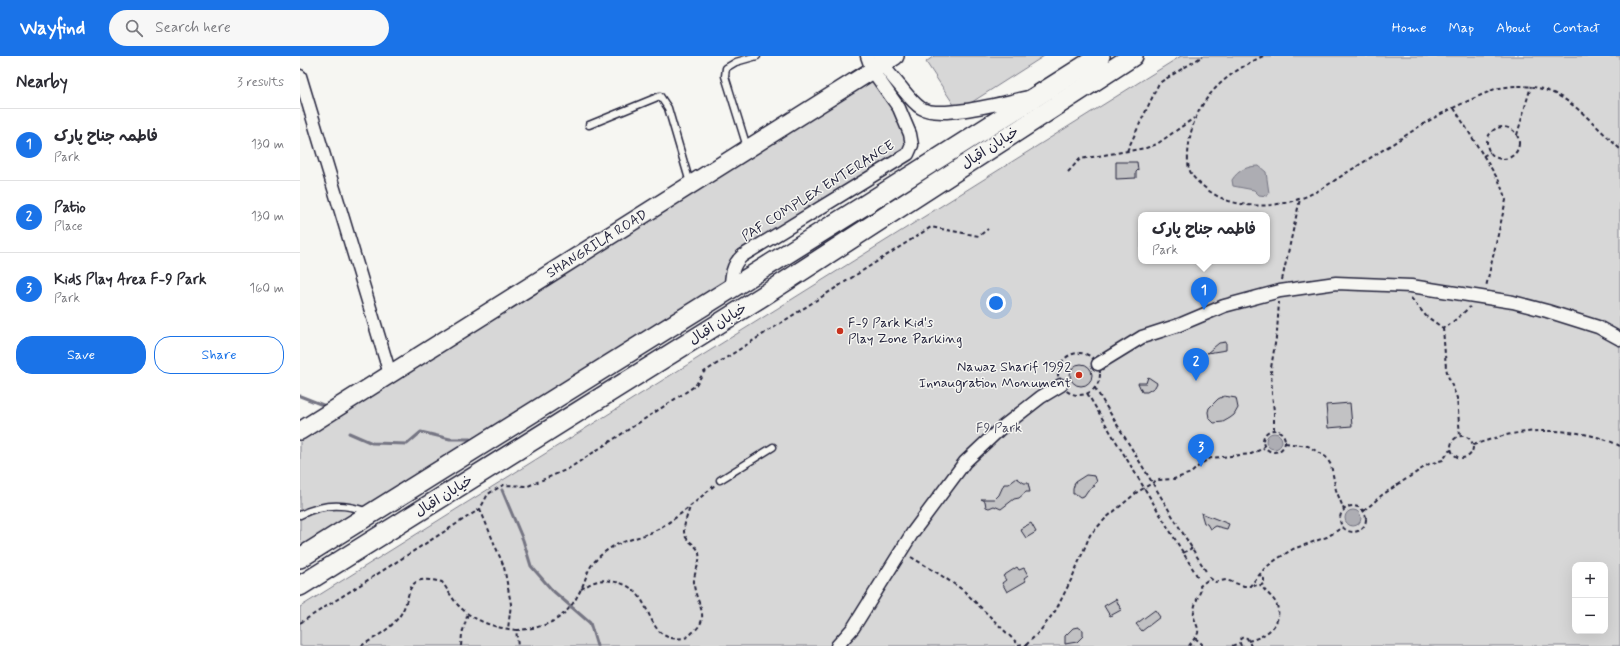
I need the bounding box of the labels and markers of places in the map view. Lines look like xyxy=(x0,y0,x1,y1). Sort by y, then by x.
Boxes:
pin: 1 xyxy=(1191,277,1217,310)
place label: F-9 Park Kid's Play Zone Parking xyxy=(848,314,962,348)
marker: F-9 Park Kid's Play Zone Parking xyxy=(835,326,845,336)
pin: 2 xyxy=(1183,348,1209,381)
place label: Nawaz Sharif 1992 Innaugration Monument xyxy=(919,358,1071,393)
marker: Nawaz Sharif 1992 Innaugration Monument xyxy=(1074,370,1084,380)
pin: 3 xyxy=(1188,434,1214,467)

